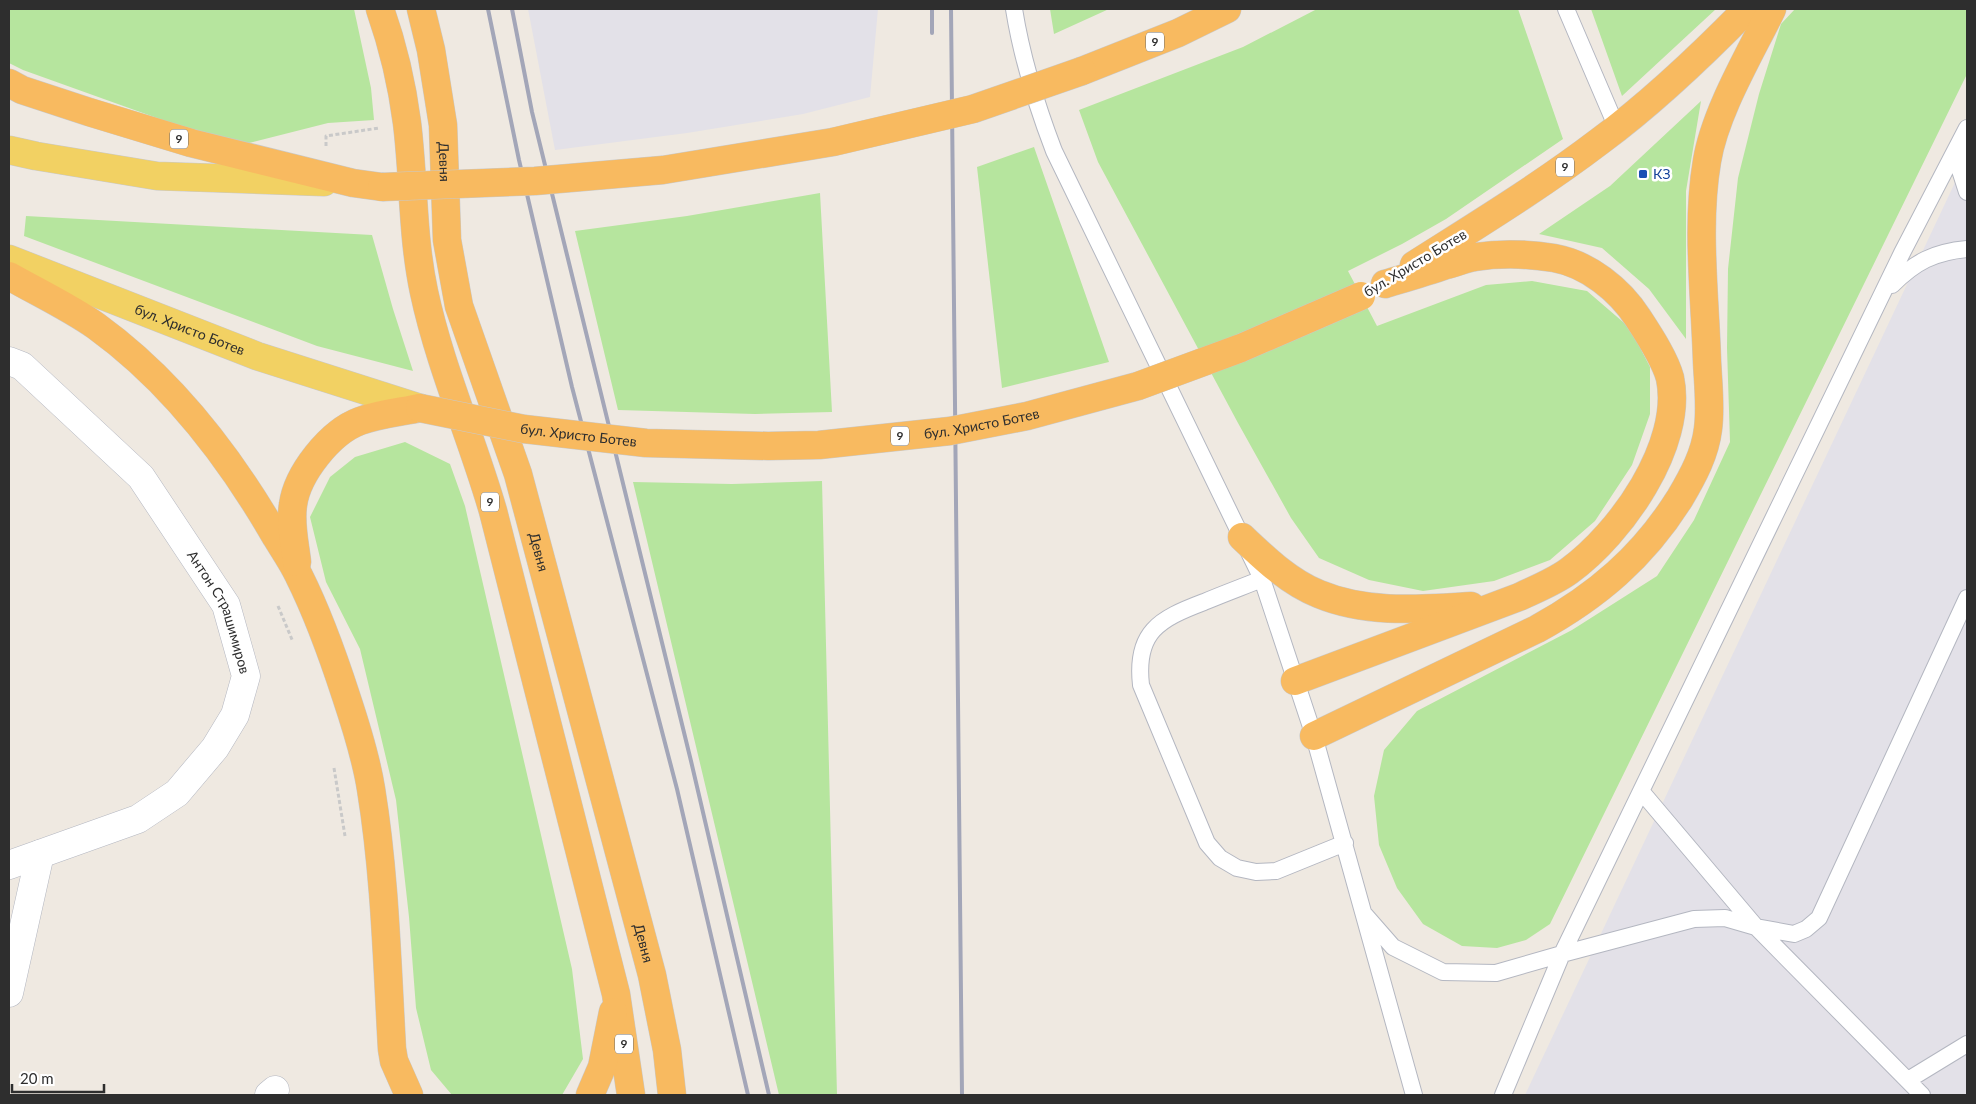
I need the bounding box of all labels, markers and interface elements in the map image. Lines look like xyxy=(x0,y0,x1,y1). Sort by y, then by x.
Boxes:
road number: 9 xyxy=(1146,32,1164,52)
road number: 9 xyxy=(170,130,188,148)
street label: Девня xyxy=(436,142,454,182)
road number: 9 xyxy=(1556,158,1574,176)
place label: КЗ xyxy=(1653,165,1670,182)
marker: КЗ xyxy=(1637,168,1649,180)
street label: бул. Христо Ботев xyxy=(1360,225,1469,300)
street label: бул. Христо Ботев xyxy=(132,300,247,358)
street label: бул. Христо Ботев xyxy=(923,404,1041,442)
street label: бул. Христо Ботев xyxy=(520,420,638,450)
road number: 9 xyxy=(891,426,909,446)
road number: 9 xyxy=(481,492,499,512)
street label: Девня xyxy=(526,530,553,573)
street label: Антон Страшимиров xyxy=(184,547,254,676)
street label: Девня xyxy=(631,922,657,964)
road number: 9 xyxy=(615,1034,633,1054)
scale bar xyxy=(12,1062,105,1094)
text: 20 m xyxy=(20,1069,54,1087)

